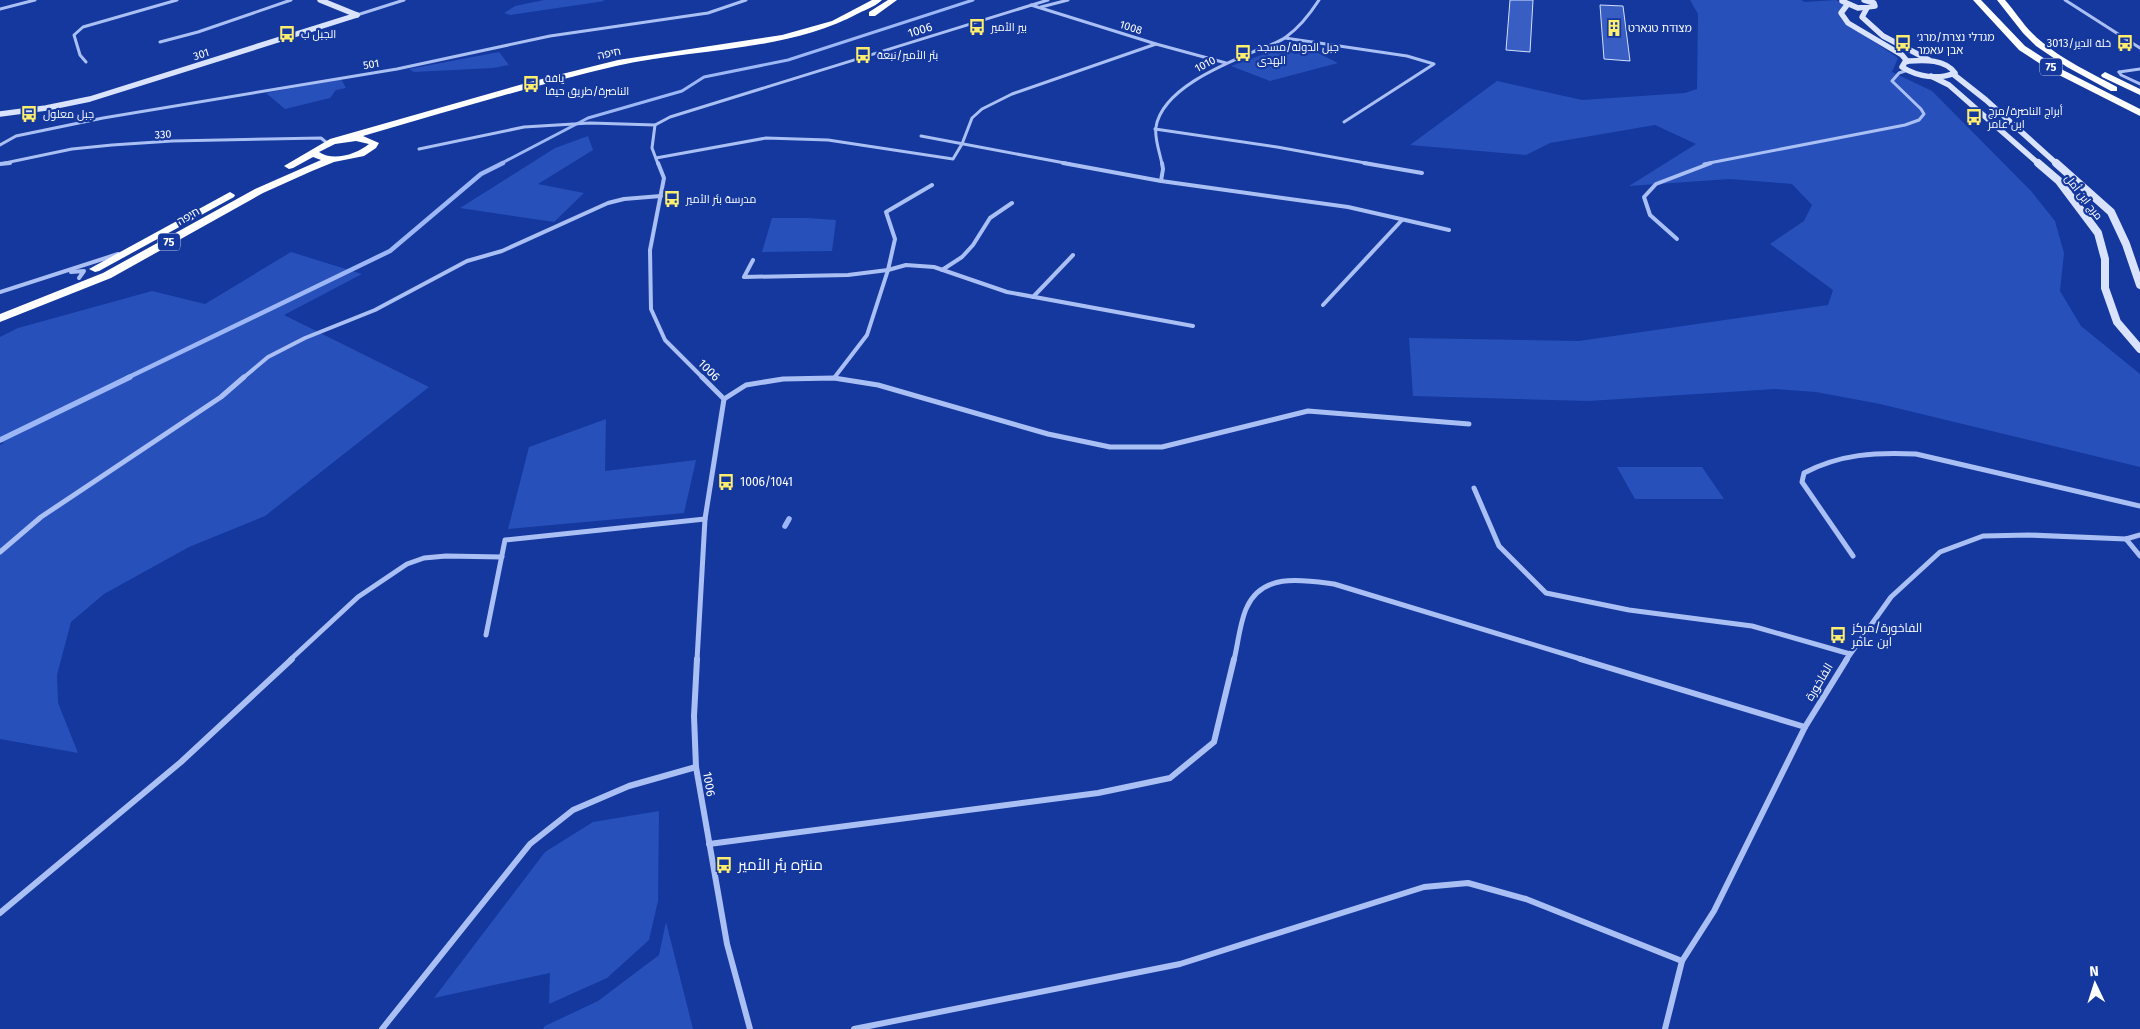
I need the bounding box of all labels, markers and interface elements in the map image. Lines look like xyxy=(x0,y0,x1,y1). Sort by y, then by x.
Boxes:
bus stop icon: بير الأمير xyxy=(967,17,987,37)
street label: 1008 xyxy=(1118,18,1144,37)
building icon: מצודת טגארט xyxy=(1604,18,1624,38)
street label: 1006 xyxy=(906,20,934,40)
place label: بير الأمير xyxy=(990,21,1027,34)
place label: מצודת טגארט xyxy=(1628,22,1692,35)
bus stop icon: الجبل ب xyxy=(277,24,297,44)
place label: الجبل ب xyxy=(301,28,336,41)
place label: מגדלי נצרת/מרג׳ אבן עאמר xyxy=(1917,31,1994,57)
bus stop icon: מגדלי נצרת/מרג׳ אבן עאמר xyxy=(1893,33,1913,53)
bus stop icon: خلة الدير/3013 xyxy=(2115,33,2135,53)
place label: خلة الدير/3013 xyxy=(2047,37,2111,50)
place label: جبل الدولة/مسجد الهدى xyxy=(1257,41,1339,67)
bus stop icon: جبل الدولة/مسجد الهدى xyxy=(1233,43,1253,63)
street label: חיפה xyxy=(596,45,622,62)
bus stop icon: بئر الأمير/نبعة xyxy=(853,45,873,65)
street label: 301 xyxy=(192,46,211,63)
place label: بئر الأمير/نبعة xyxy=(877,49,938,62)
street label: 1010 xyxy=(1193,54,1218,75)
street label: 501 xyxy=(362,57,380,72)
road number: 75 xyxy=(2040,58,2062,76)
place label: يافة الناصرة/طريق حيفا xyxy=(545,72,629,98)
bus stop icon: يافة الناصرة/طريق حيفا xyxy=(521,74,541,94)
bus stop icon: جبل معلول xyxy=(19,104,39,124)
place label: أبراج الناصرة/مرج ابن عامر xyxy=(1987,104,2063,131)
bus stop icon: أبراج الناصرة/مرج ابن عامر xyxy=(1964,107,1984,127)
place label: جبل معلول xyxy=(43,108,94,121)
street label: 330 xyxy=(154,128,172,141)
street label: مرج ابن أمل xyxy=(2061,171,2106,223)
bus stop icon: مدرسة بئر الأمير xyxy=(662,189,682,209)
place label: مدرسة بئر الأمير xyxy=(685,193,756,206)
street label: חיפה xyxy=(175,205,202,228)
road number: 75 xyxy=(158,233,180,250)
street label: 1006 xyxy=(695,356,723,384)
bus stop icon: 1006/1041 xyxy=(716,472,736,492)
place label: 1006/1041 xyxy=(740,475,793,489)
place label: الفاخورة/مركز ابن عامر xyxy=(1851,621,1922,649)
bus stop icon: الفاخورة/مركز ابن عامر xyxy=(1828,625,1848,645)
street label: الفاخورة xyxy=(1802,661,1836,703)
street label: 1006 xyxy=(700,770,718,798)
bus stop icon: منتزه بئر الأمير xyxy=(714,855,734,875)
place label: منتزه بئر الأمير xyxy=(737,856,823,874)
north arrow xyxy=(2070,959,2120,1009)
text: N xyxy=(2089,963,2099,980)

